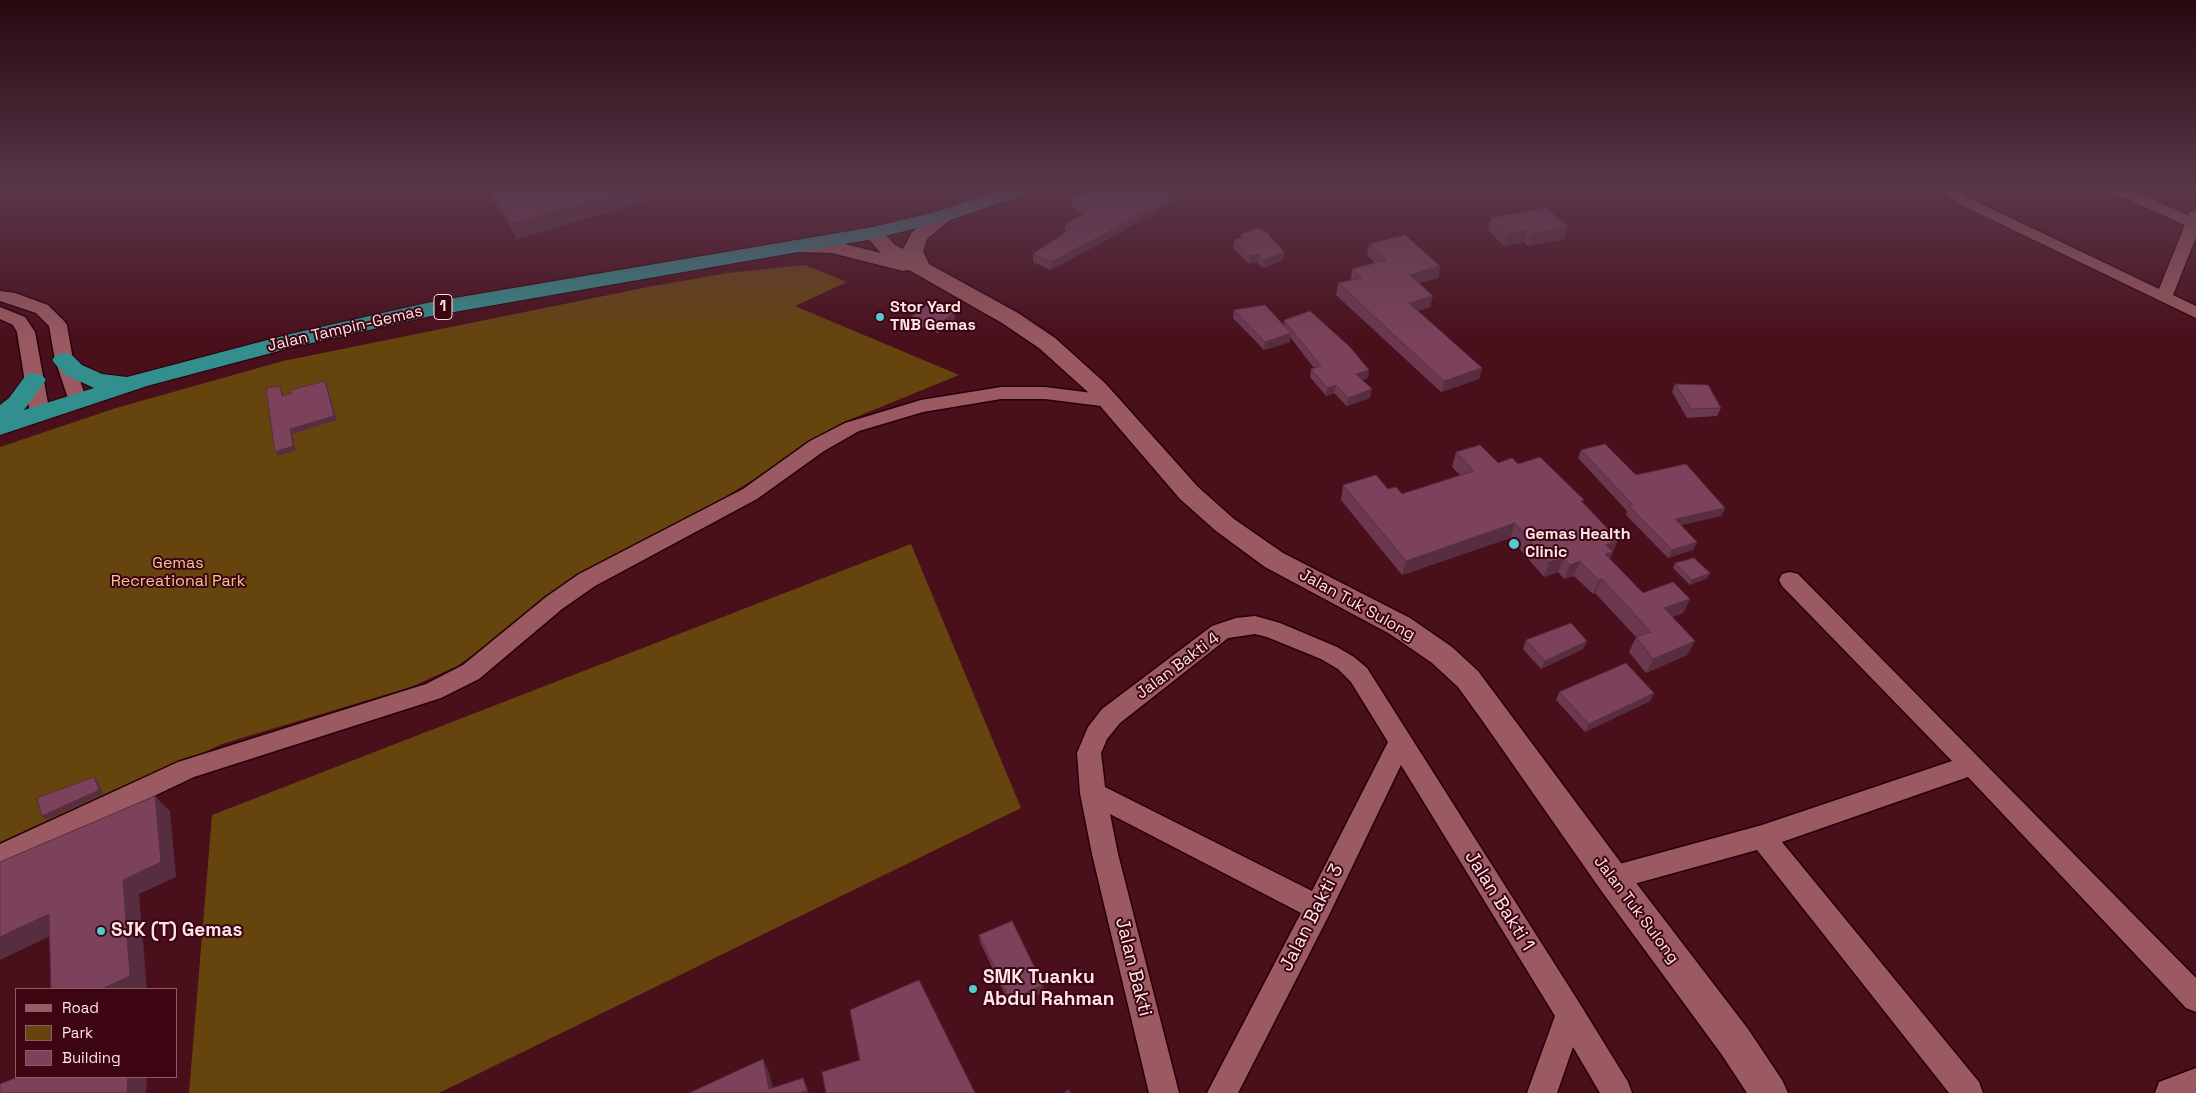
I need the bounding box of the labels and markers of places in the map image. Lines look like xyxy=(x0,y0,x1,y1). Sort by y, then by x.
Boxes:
place label: Stor Yard TNB Gemas xyxy=(890,298,976,336)
marker: Stor Yard TNB Gemas xyxy=(874,311,886,323)
place label: Gemas Health Clinic xyxy=(1525,525,1631,563)
marker: Gemas Health Clinic xyxy=(1507,537,1521,551)
place label: SJK (T) Gemas xyxy=(111,920,242,942)
marker: SJK (T) Gemas xyxy=(95,925,107,937)
place label: SMK Tuanku Abdul Rahman xyxy=(983,967,1114,1011)
marker: SMK Tuanku Abdul Rahman xyxy=(967,983,979,995)

